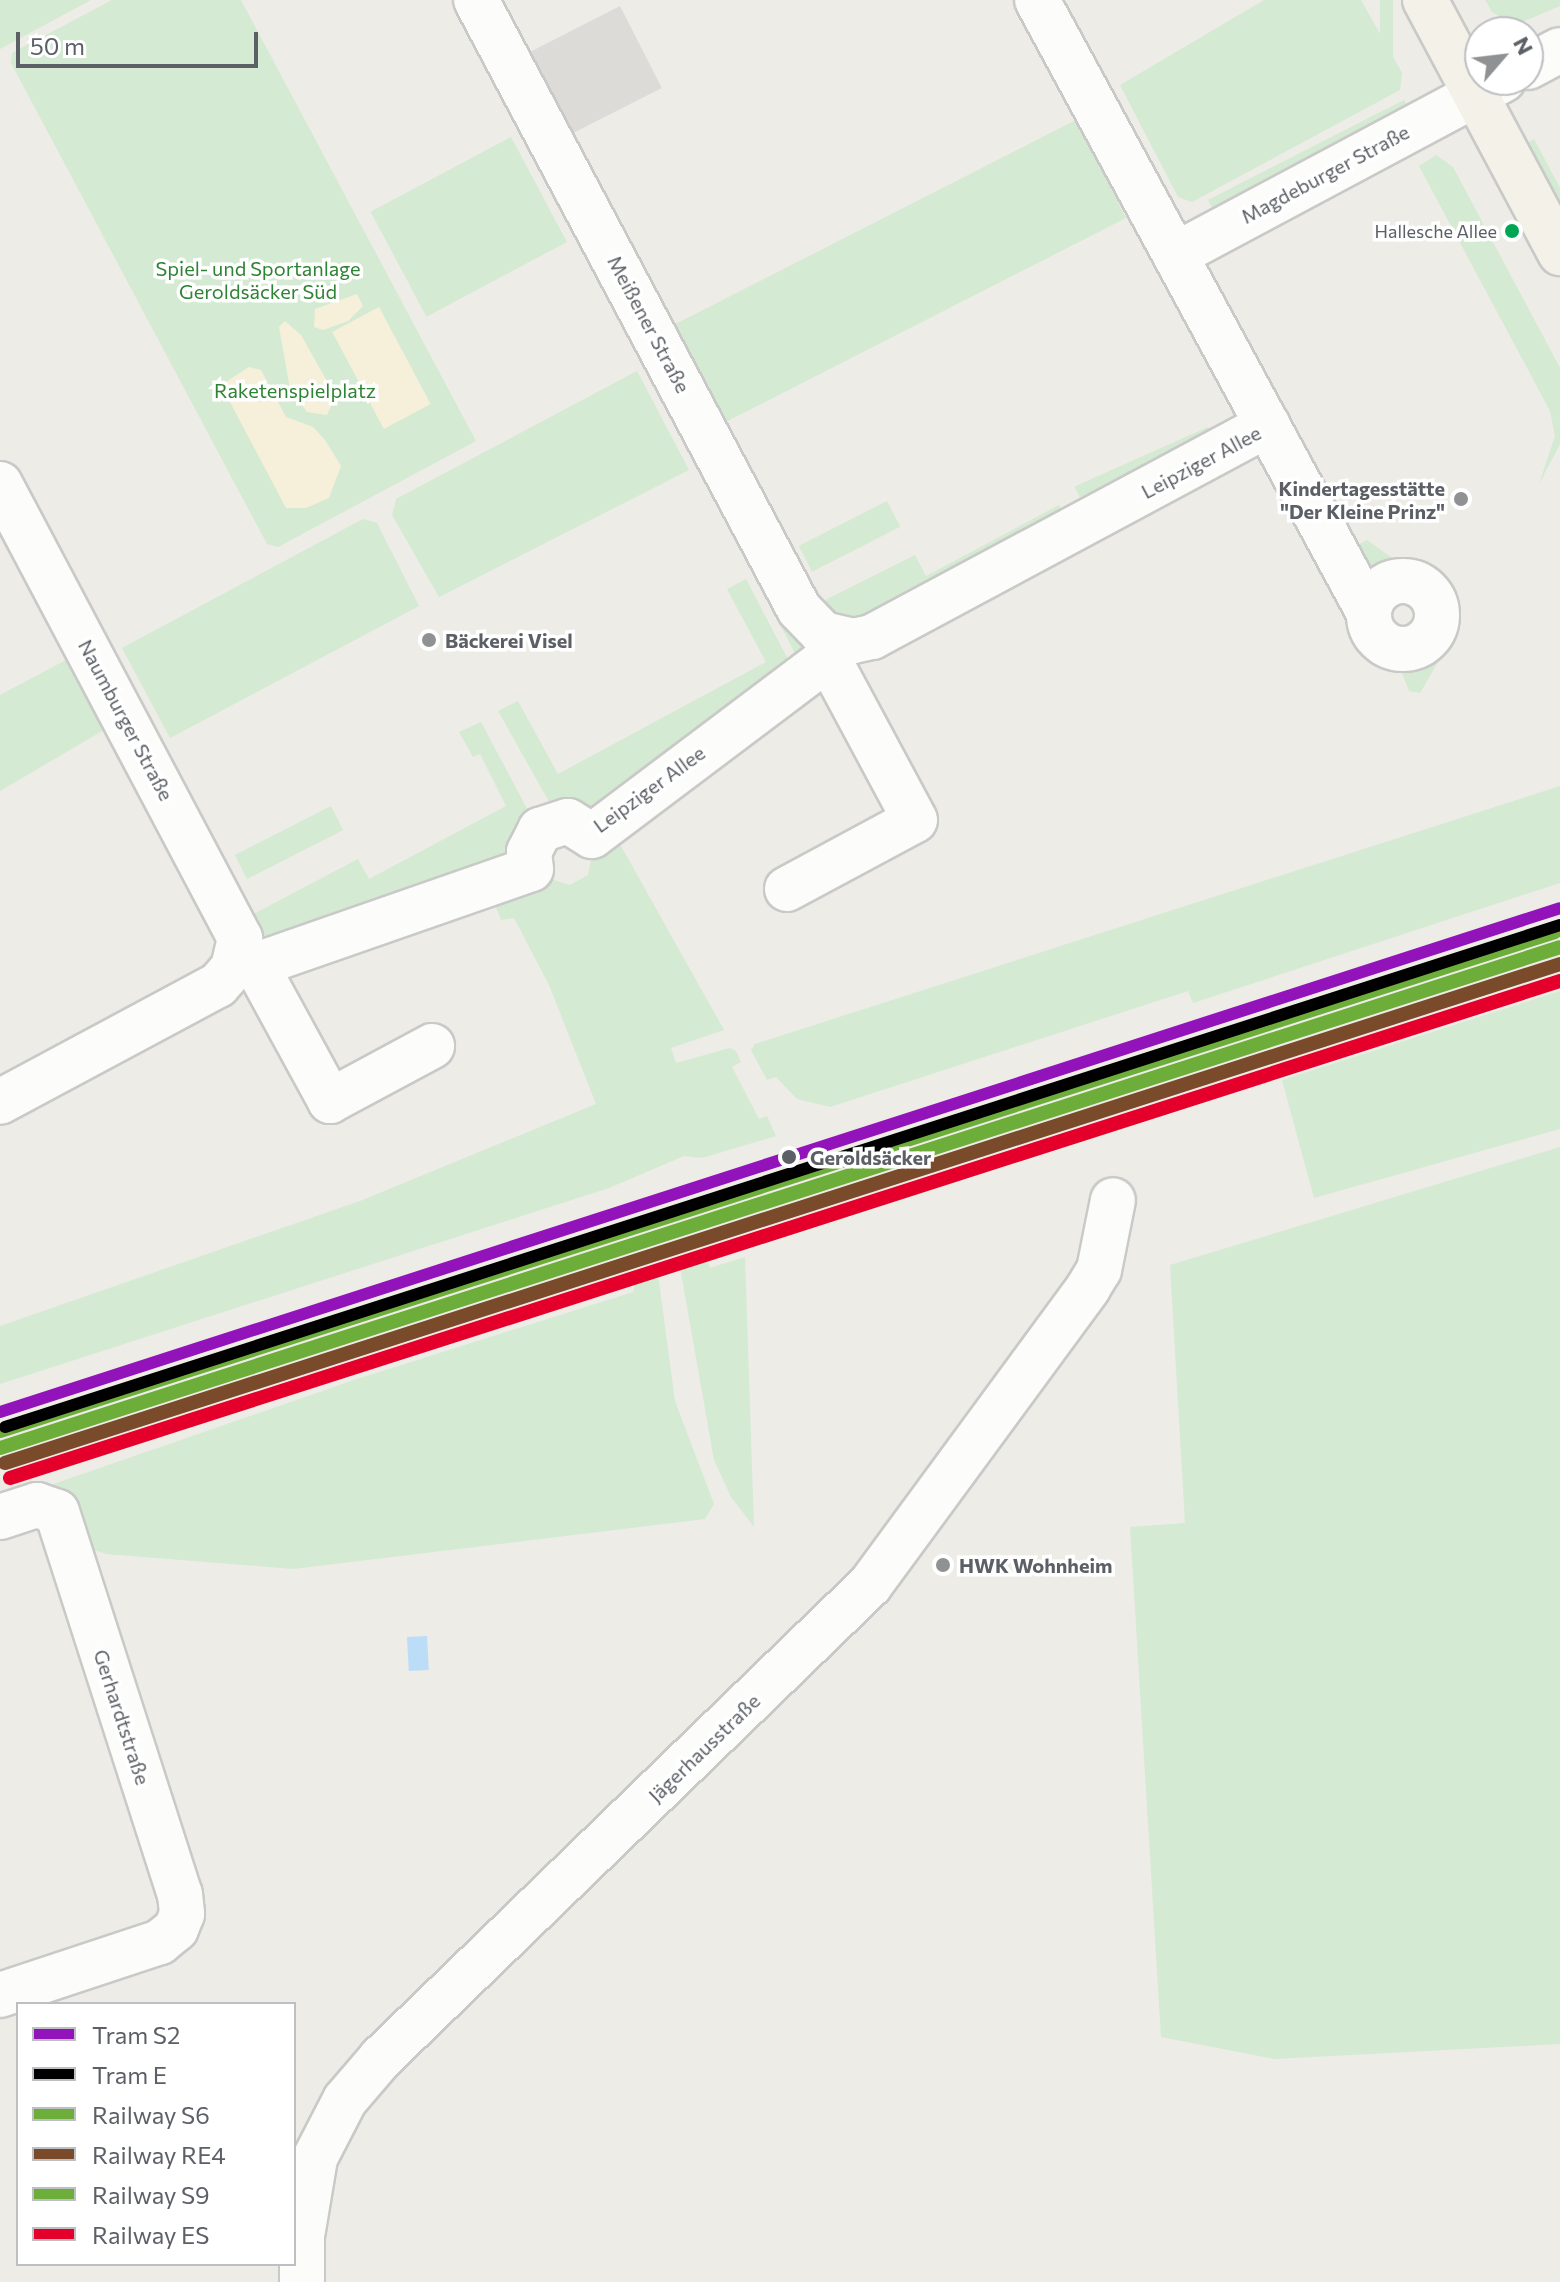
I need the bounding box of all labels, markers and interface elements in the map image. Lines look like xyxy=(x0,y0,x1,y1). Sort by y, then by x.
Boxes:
scale bar xyxy=(20,16,262,66)
north arrow xyxy=(1464,16,1544,96)
text: 50 m xyxy=(30,31,85,60)
text: N xyxy=(1508,32,1540,59)
street label: Magdeburger Straße xyxy=(1237,120,1413,228)
place label: Hallesche Allee xyxy=(1375,220,1497,242)
marker: Hallesche Allee xyxy=(1504,223,1520,239)
street label: Meißener Straße xyxy=(603,251,695,397)
park label: Spiel- und Sportanlage Geroldsäcker Süd xyxy=(156,256,360,303)
park label: Raketenspielplatz xyxy=(214,378,376,402)
street label: Leipziger Allee xyxy=(1137,420,1265,504)
place label: Kindertagesstätte "Der Kleine Prinz" xyxy=(1278,476,1445,523)
marker: Kindertagesstätte "Der Kleine Prinz" xyxy=(1452,490,1470,508)
place label: Bäckerei Visel xyxy=(445,628,573,652)
marker: Bäckerei Visel xyxy=(420,631,438,649)
street label: Naumburger Straße xyxy=(73,635,179,805)
street label: Leipziger Allee xyxy=(589,740,709,838)
marker: Geroldsäcker xyxy=(775,1143,803,1171)
place label: Geroldsäcker xyxy=(810,1145,931,1169)
place label: HWK Wohnheim xyxy=(959,1553,1112,1577)
marker: HWK Wohnheim xyxy=(934,1556,952,1574)
street label: Gerhardtstraße xyxy=(89,1646,155,1788)
street label: Jägerhausstraße xyxy=(643,1689,765,1807)
legend xyxy=(16,2002,296,2266)
text: Tram S2 xyxy=(92,2020,180,2049)
text: Tram E xyxy=(92,2060,167,2089)
text: Railway S6 xyxy=(92,2100,210,2129)
text: Railway RE4 xyxy=(92,2140,226,2169)
text: Railway S9 xyxy=(92,2180,210,2209)
text: Railway ES xyxy=(92,2220,209,2249)

